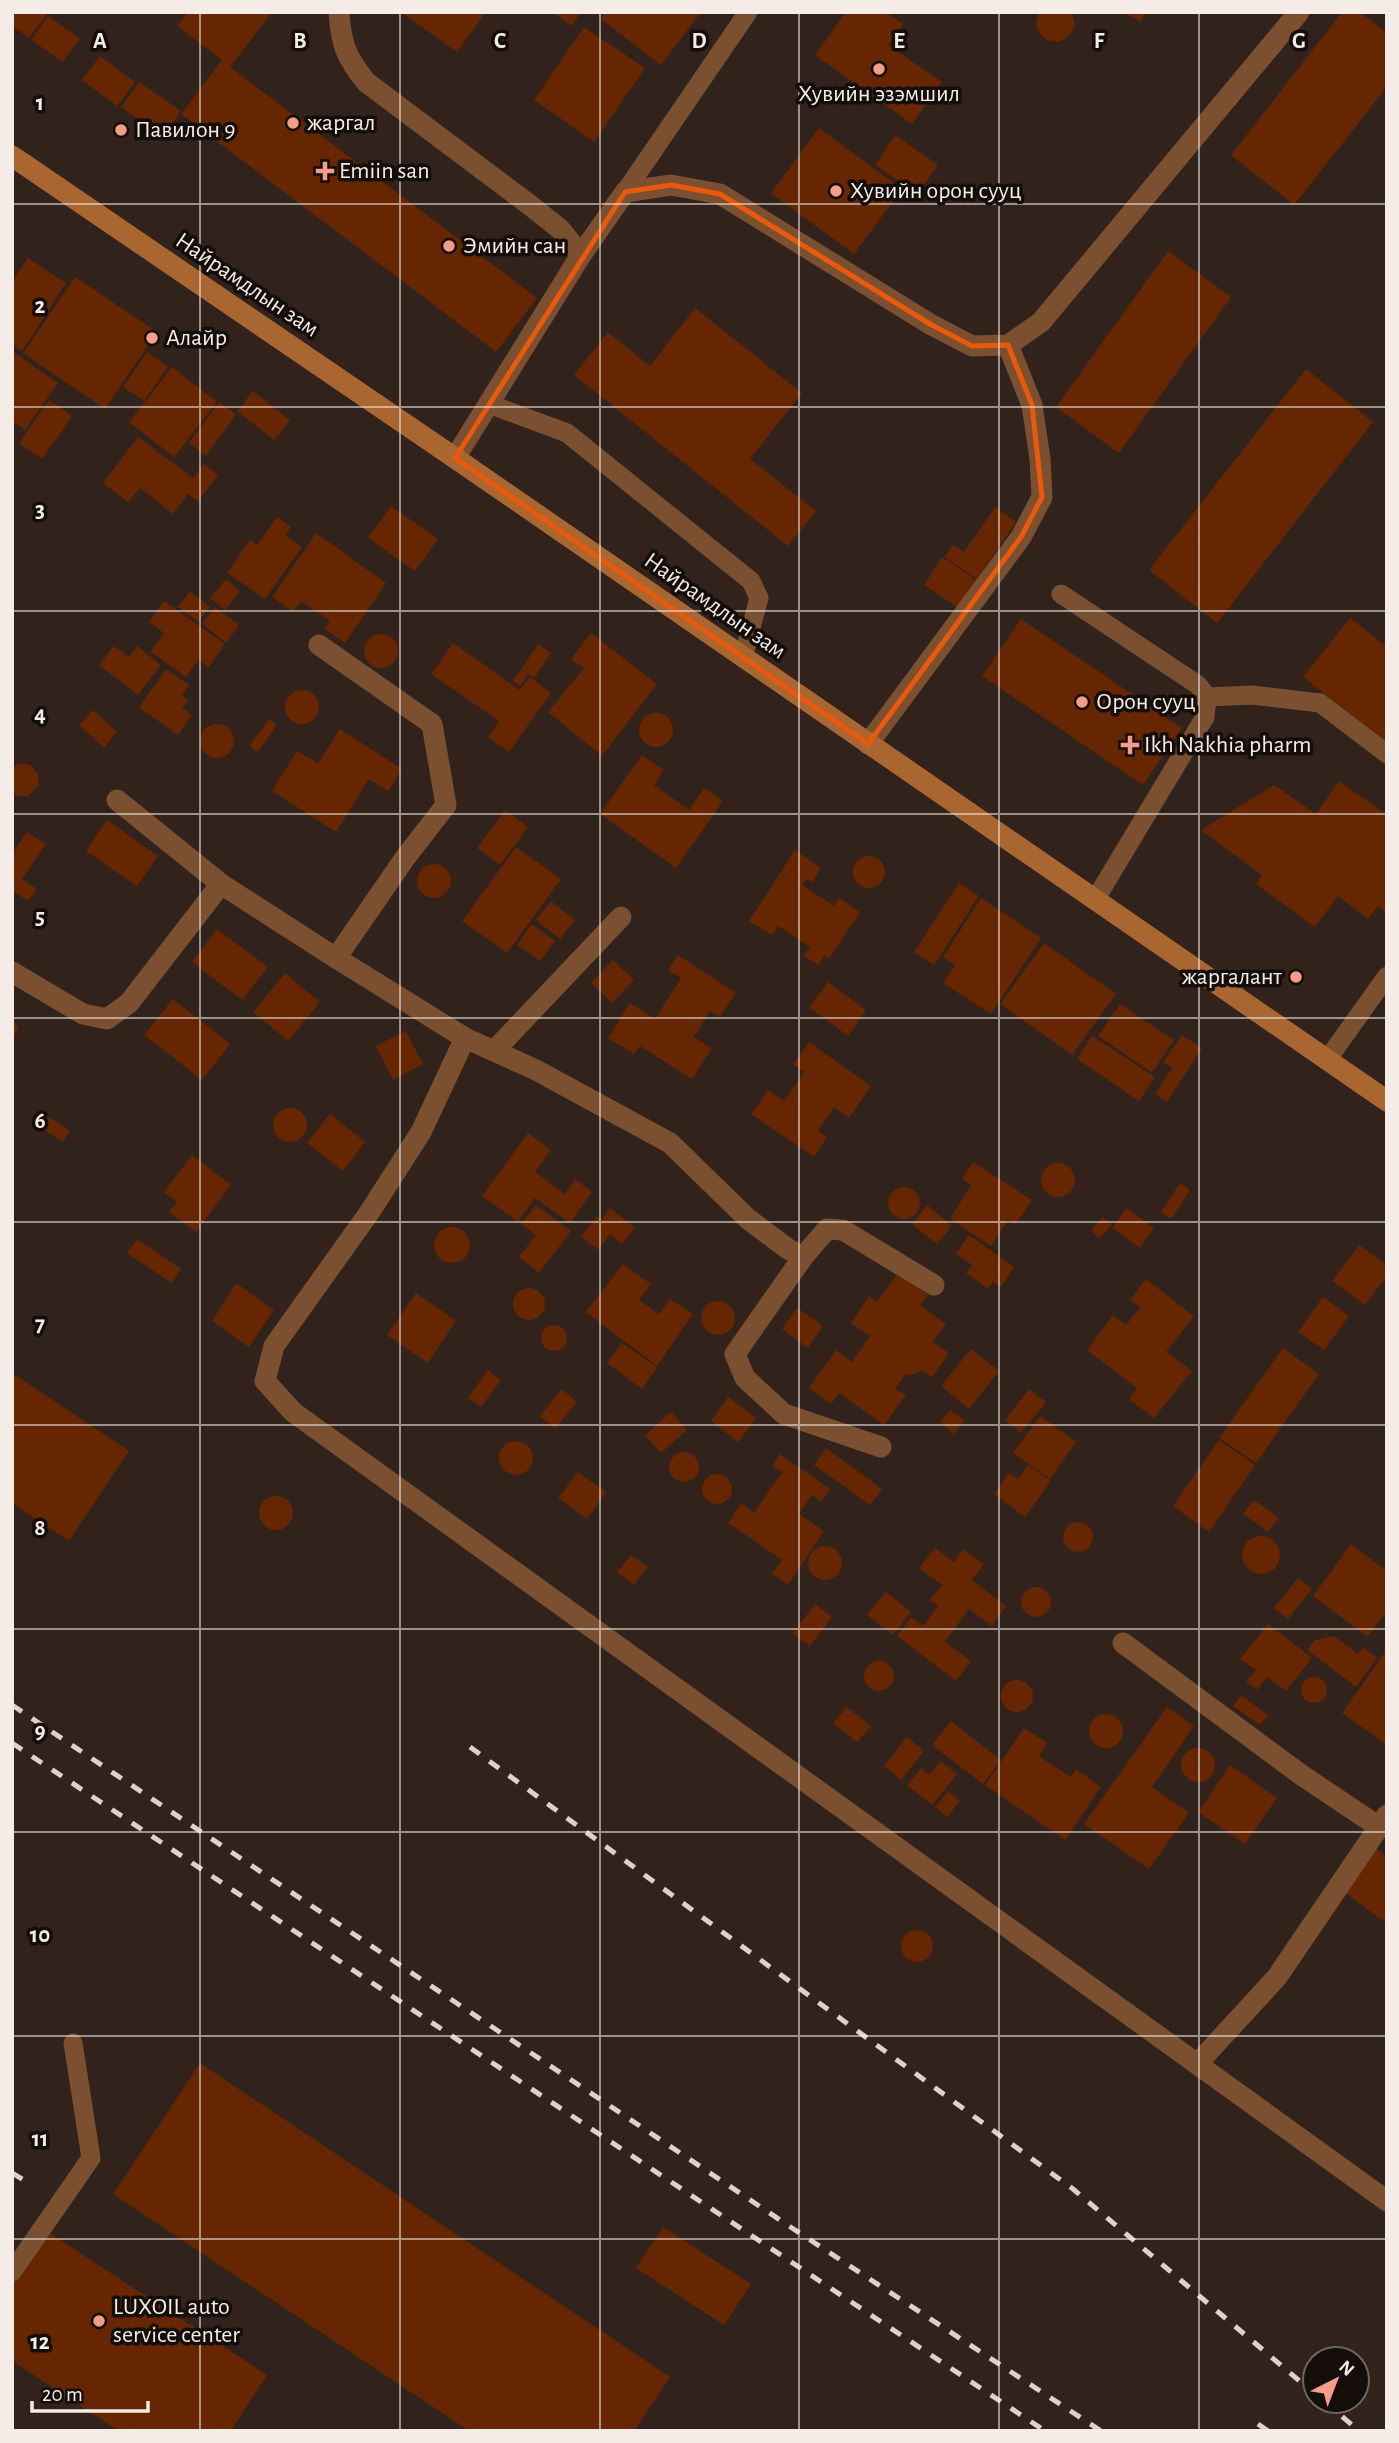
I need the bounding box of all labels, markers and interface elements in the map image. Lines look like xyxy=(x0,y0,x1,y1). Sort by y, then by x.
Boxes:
text: A xyxy=(93,30,107,53)
text: B xyxy=(293,30,307,53)
text: C xyxy=(494,30,506,53)
text: D xyxy=(691,30,707,53)
text: E xyxy=(893,30,905,53)
text: F xyxy=(1094,30,1105,53)
text: G xyxy=(1292,30,1306,53)
marker: Хувийн эзэмшил xyxy=(871,61,887,77)
place label: Хувийн эзэмшил xyxy=(798,82,960,106)
text: 1 xyxy=(36,92,44,115)
place label: жаргал xyxy=(307,111,375,135)
marker: жаргал xyxy=(285,115,301,131)
place label: Павилон 9 xyxy=(135,118,235,142)
marker: Павилон 9 xyxy=(113,122,129,138)
place label: Emiin san xyxy=(339,159,430,183)
marker: Emiin san xyxy=(317,163,333,179)
place label: Хувийн орон сууц xyxy=(850,179,1022,203)
marker: Хувийн орон сууц xyxy=(828,183,844,199)
street label: Найрамдлын зам xyxy=(171,228,323,342)
place label: Эмийн сан xyxy=(463,234,566,258)
marker: Эмийн сан xyxy=(441,238,457,254)
text: 2 xyxy=(35,295,46,318)
place label: Алайр xyxy=(166,326,227,350)
marker: Алайр xyxy=(144,330,160,346)
text: 3 xyxy=(35,499,45,522)
street label: Найрамдлын зам xyxy=(640,548,790,664)
place label: Орон сууц xyxy=(1096,690,1196,714)
marker: Орон сууц xyxy=(1074,694,1090,710)
text: 4 xyxy=(34,703,46,726)
place label: Ikh Nakhia pharm xyxy=(1144,733,1312,757)
marker: Ikh Nakhia pharm xyxy=(1122,737,1138,753)
text: 5 xyxy=(35,906,45,929)
place label: жаргалант xyxy=(1182,965,1282,989)
marker: жаргалант xyxy=(1288,969,1304,985)
text: 6 xyxy=(34,1110,46,1133)
text: 7 xyxy=(35,1313,45,1336)
text: 8 xyxy=(34,1517,46,1540)
text: 9 xyxy=(34,1720,46,1743)
text: 10 xyxy=(30,1924,50,1947)
text: 11 xyxy=(32,2128,48,2151)
place label: LUXOIL auto service center xyxy=(113,2295,240,2347)
marker: LUXOIL auto service center xyxy=(91,2313,107,2329)
text: 12 xyxy=(30,2331,50,2354)
north arrow xyxy=(1301,2345,1371,2415)
text: N xyxy=(1335,2357,1358,2380)
scale bar xyxy=(32,2370,147,2414)
text: 20 m xyxy=(42,2384,83,2405)

